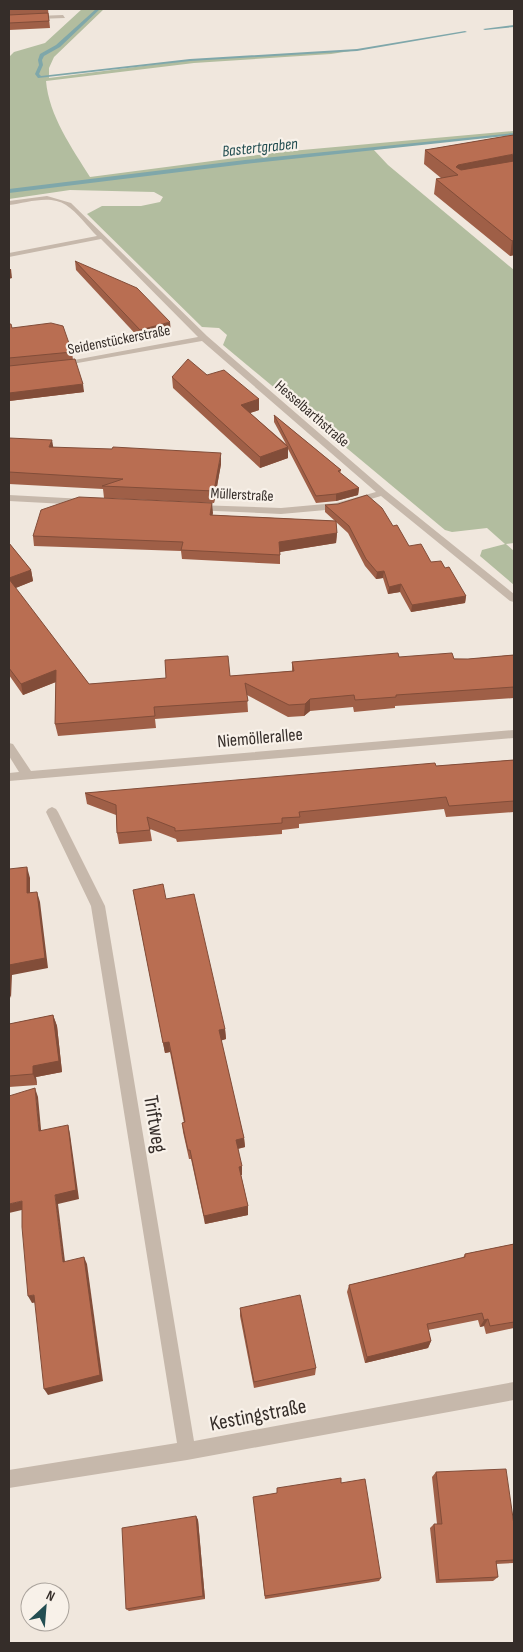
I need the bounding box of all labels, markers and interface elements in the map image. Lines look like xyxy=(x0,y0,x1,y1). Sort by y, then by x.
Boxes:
water label: Bastertgraben xyxy=(221,135,299,161)
street label: Seidenstückerstraße xyxy=(66,321,172,359)
street label: Hesselbarthstraße xyxy=(271,376,353,452)
street label: Müllerstraße xyxy=(210,484,274,506)
street label: Niemöllerallee xyxy=(216,724,304,752)
street label: Triftweg xyxy=(138,1093,172,1155)
street label: Kestingstraße xyxy=(208,1393,308,1437)
north arrow xyxy=(20,1582,70,1632)
text: N xyxy=(43,1586,58,1605)

